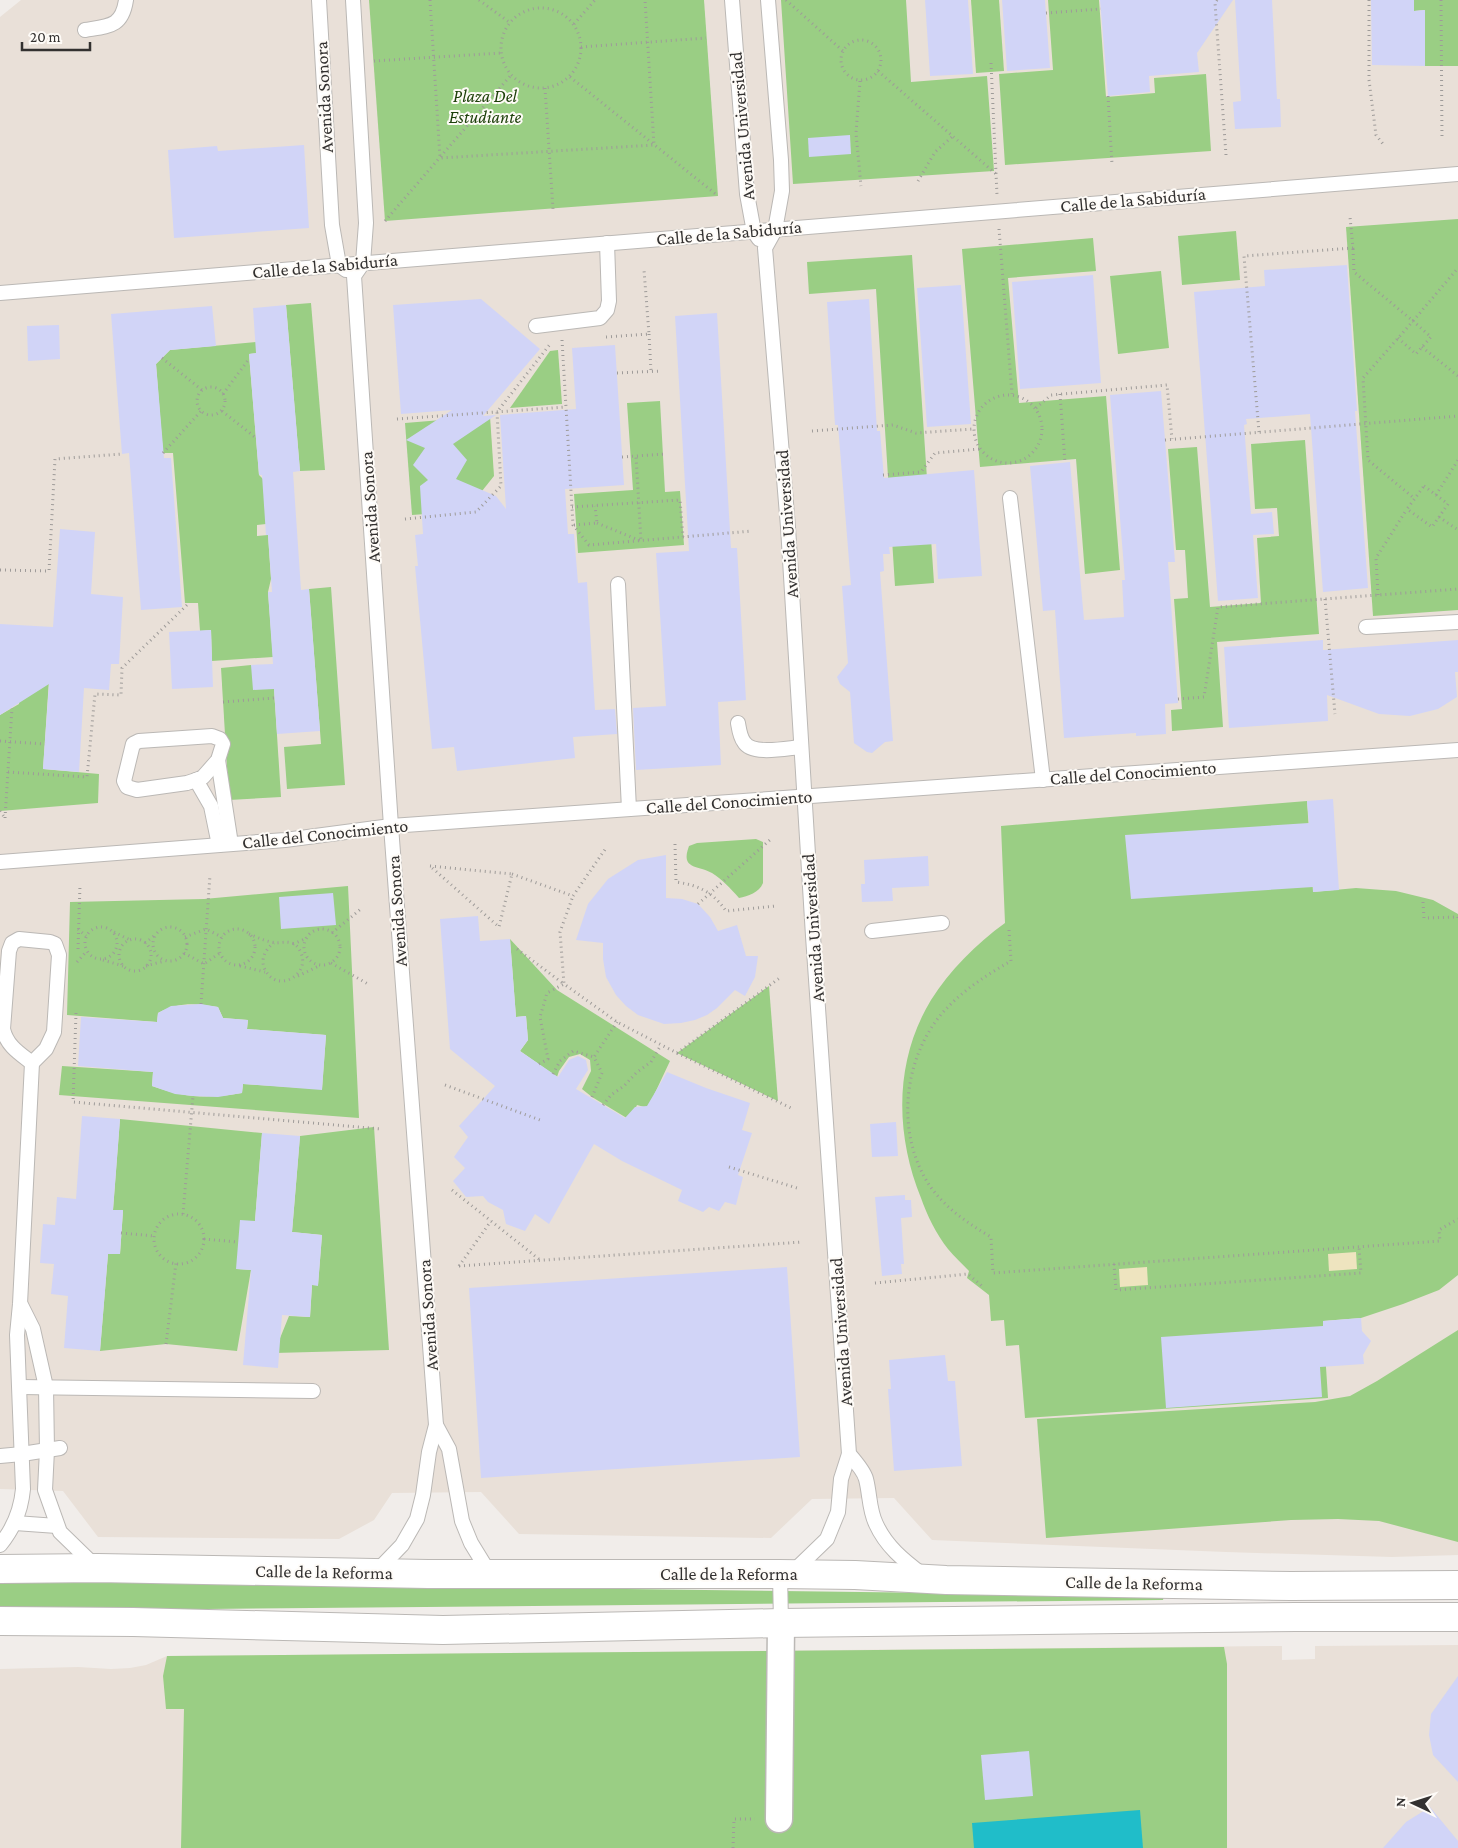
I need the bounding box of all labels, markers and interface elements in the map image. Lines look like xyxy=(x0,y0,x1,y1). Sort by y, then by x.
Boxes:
scale bar xyxy=(22,20,90,52)
text: 20 m xyxy=(30,29,61,45)
street label: Avenida Sonora xyxy=(311,41,337,153)
street label: Avenida Universidad xyxy=(726,50,758,201)
park label: Plaza Del Estudiante xyxy=(449,86,521,127)
street label: Calle de la Sabiduría xyxy=(1059,184,1207,216)
street label: Calle de la Sabiduría xyxy=(655,217,803,249)
street label: Calle de la Sabiduría xyxy=(251,250,399,282)
street label: Avenida Universidad xyxy=(772,449,802,599)
street label: Avenida Sonora xyxy=(356,451,384,563)
street label: Calle del Conocimiento xyxy=(1049,757,1217,789)
street label: Calle del Conocimiento xyxy=(645,786,813,818)
street label: Calle del Conocimiento xyxy=(241,815,409,853)
street label: Avenida Universidad xyxy=(798,853,828,1003)
street label: Avenida Sonora xyxy=(383,855,411,967)
street label: Avenida Universidad xyxy=(826,1257,856,1407)
street label: Avenida Sonora xyxy=(414,1259,442,1371)
street label: Calle de la Reforma xyxy=(255,1561,393,1583)
street label: Calle de la Reforma xyxy=(660,1564,798,1584)
street label: Calle de la Reforma xyxy=(1065,1572,1203,1594)
north arrow xyxy=(1388,1778,1438,1828)
text: N xyxy=(1392,1796,1408,1807)

